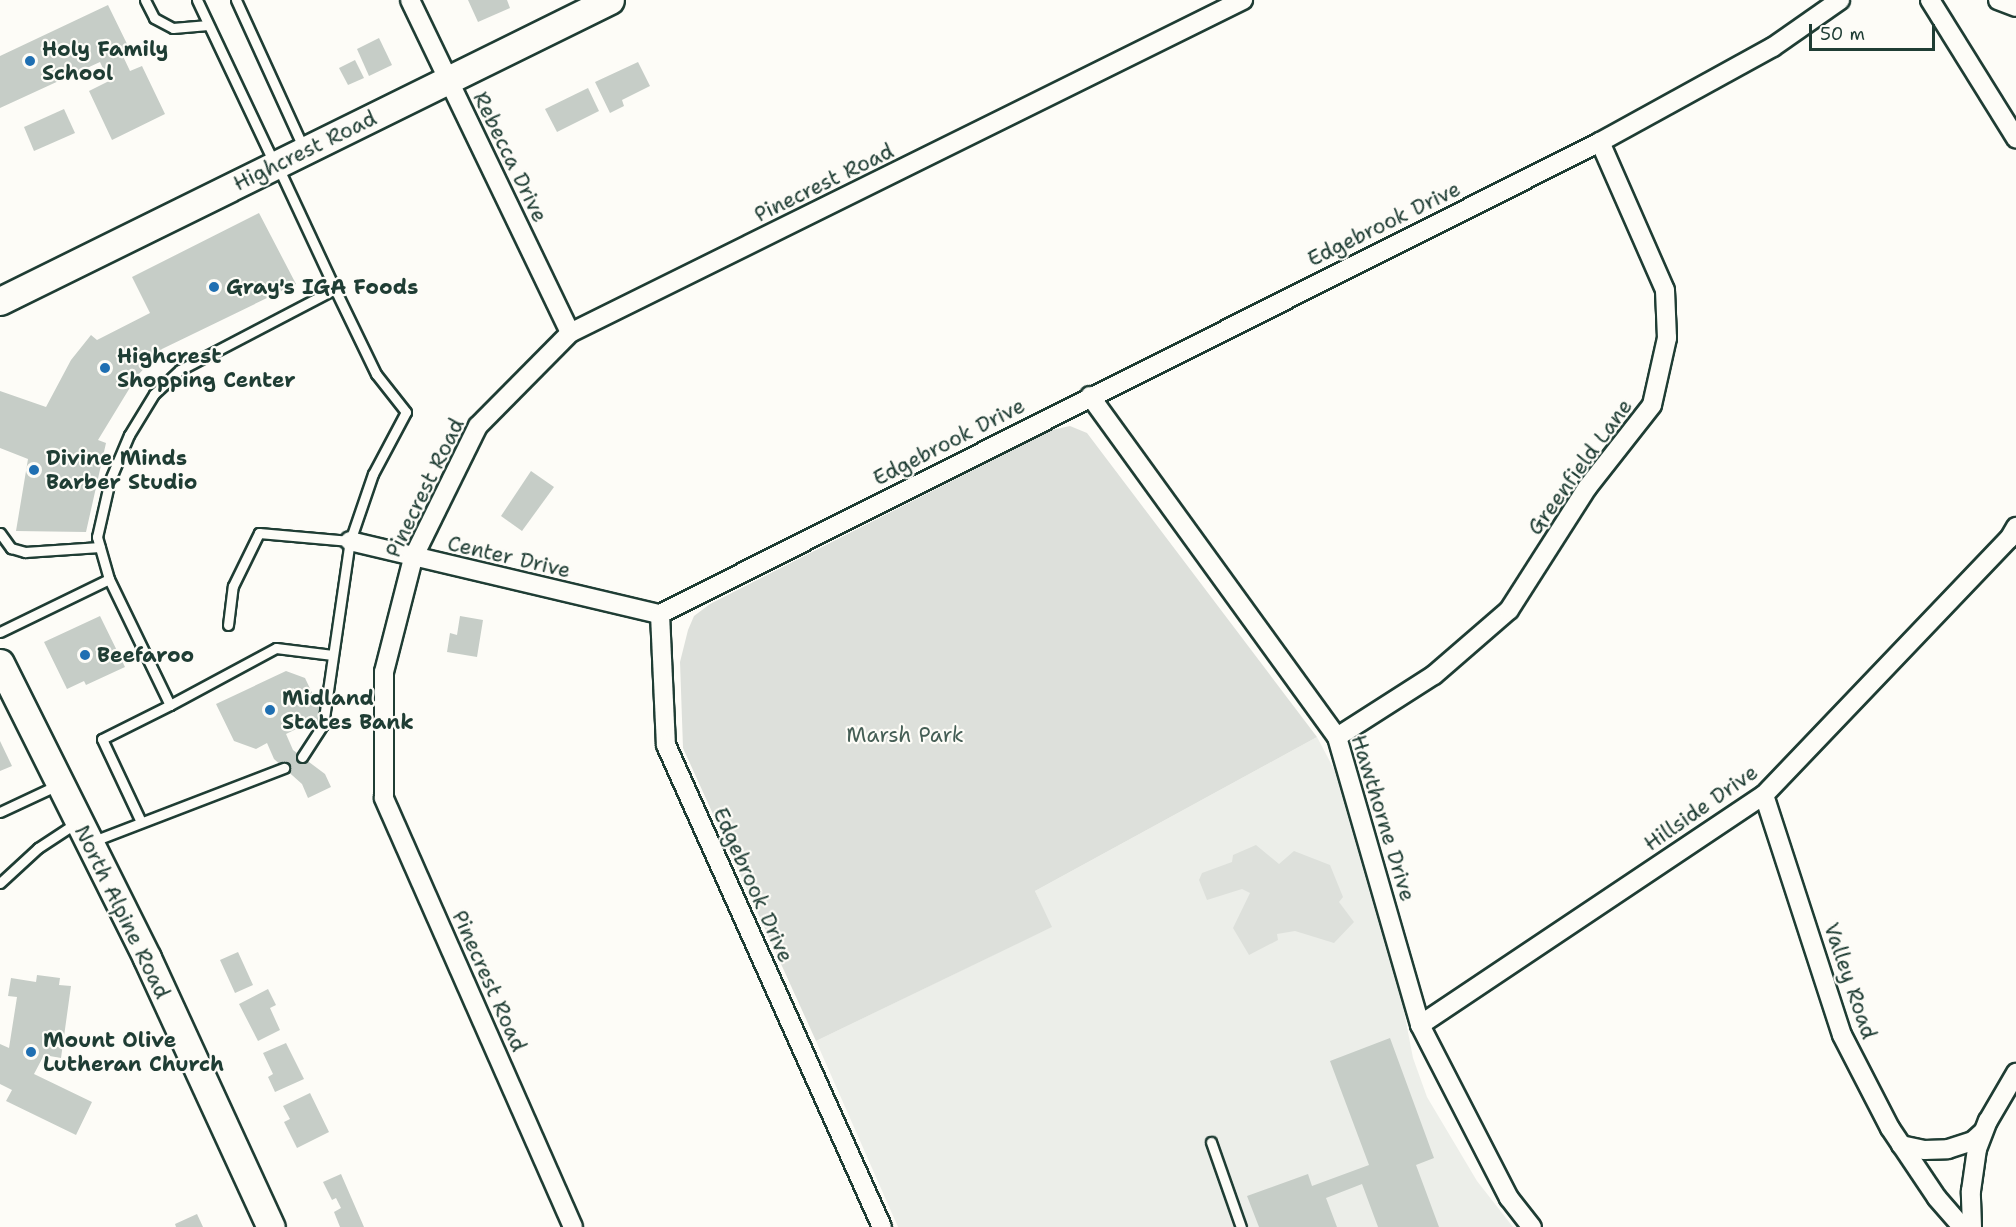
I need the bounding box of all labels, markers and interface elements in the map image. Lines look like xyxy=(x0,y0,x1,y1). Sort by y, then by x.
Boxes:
scale bar xyxy=(1812,12,1938,50)
text: 50 m xyxy=(1820,22,1865,46)
place label: Holy Family School xyxy=(42,36,168,86)
marker: Holy Family School xyxy=(23,54,37,68)
street label: Rebecca Drive xyxy=(468,88,552,226)
street label: Highcrest Road xyxy=(229,105,381,197)
street label: Pinecrest Road xyxy=(750,138,898,228)
street label: Edgebrook Drive xyxy=(1303,176,1465,272)
place label: Gray's IGA Foods xyxy=(226,274,418,300)
marker: Gray's IGA Foods xyxy=(207,280,221,294)
place label: Highcrest Shopping Center xyxy=(117,343,296,393)
marker: Highcrest Shopping Center xyxy=(98,361,112,375)
street label: Edgebrook Drive xyxy=(869,393,1029,491)
street label: Greenfield Lane xyxy=(1522,394,1638,540)
street label: Pinecrest Road xyxy=(380,414,470,562)
place label: Divine Minds Barber Studio xyxy=(46,445,198,495)
marker: Divine Minds Barber Studio xyxy=(27,463,41,477)
street label: Center Drive xyxy=(445,531,573,583)
place label: Beefaroo xyxy=(97,642,194,668)
marker: Beefaroo xyxy=(78,648,92,662)
place label: Midland States Bank xyxy=(282,685,414,735)
marker: Midland States Bank xyxy=(263,703,277,717)
park label: Marsh Park xyxy=(846,722,964,748)
street label: Hawthorne Drive xyxy=(1346,732,1420,904)
street label: Hillside Drive xyxy=(1639,760,1763,856)
street label: Edgebrook Drive xyxy=(708,804,798,966)
street label: North Alpine Road xyxy=(69,821,175,1003)
street label: Pinecrest Road xyxy=(447,907,531,1055)
street label: Valley Road xyxy=(1818,920,1882,1042)
place label: Mount Olive Lutheran Church xyxy=(43,1027,224,1077)
marker: Mount Olive Lutheran Church xyxy=(24,1045,38,1059)

